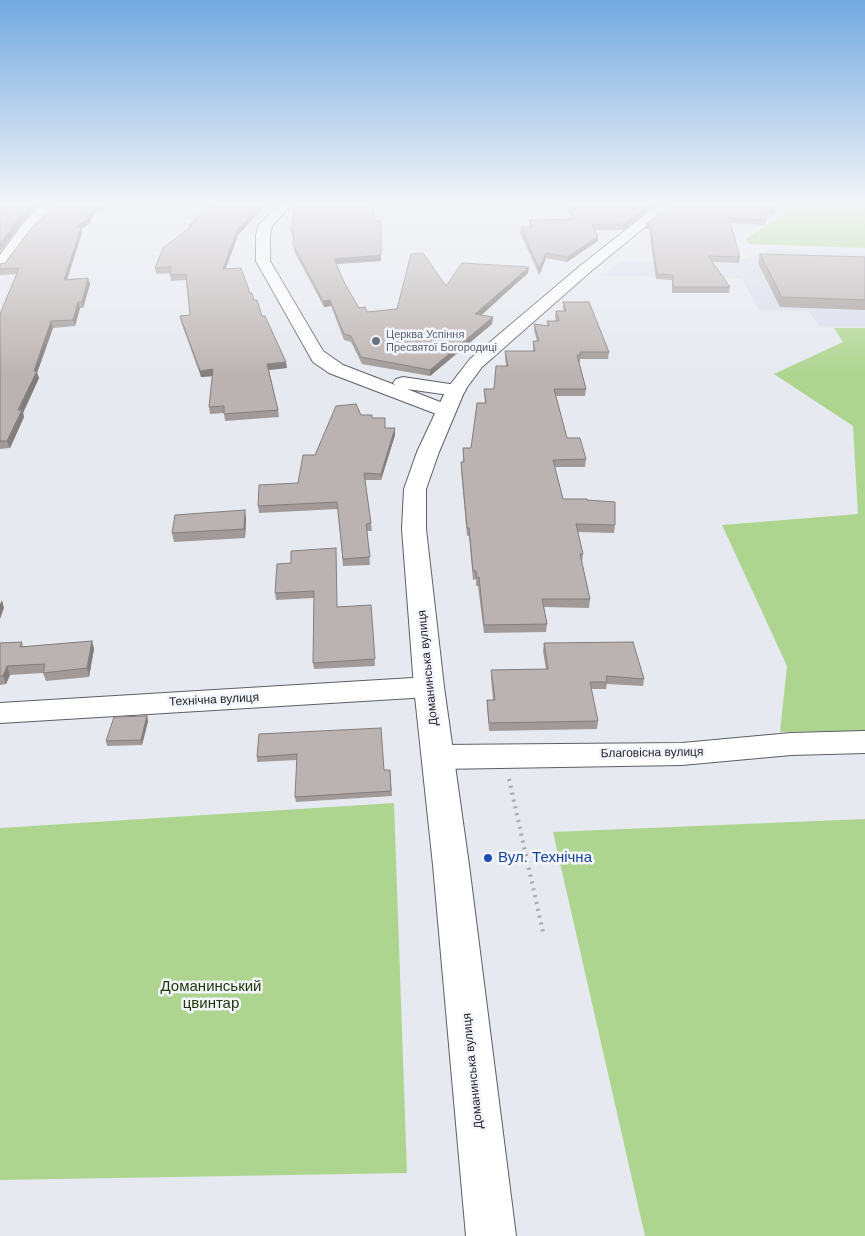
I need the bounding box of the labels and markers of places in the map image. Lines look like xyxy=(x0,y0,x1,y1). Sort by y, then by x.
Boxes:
place label: Церква Успіння Пресвятої Богородиці xyxy=(386,328,497,354)
marker: Церква Успіння Пресвятої Богородиці xyxy=(370,335,382,347)
place label: Вул. Технічна xyxy=(498,849,592,867)
marker: Вул. Технічна xyxy=(482,852,494,864)

